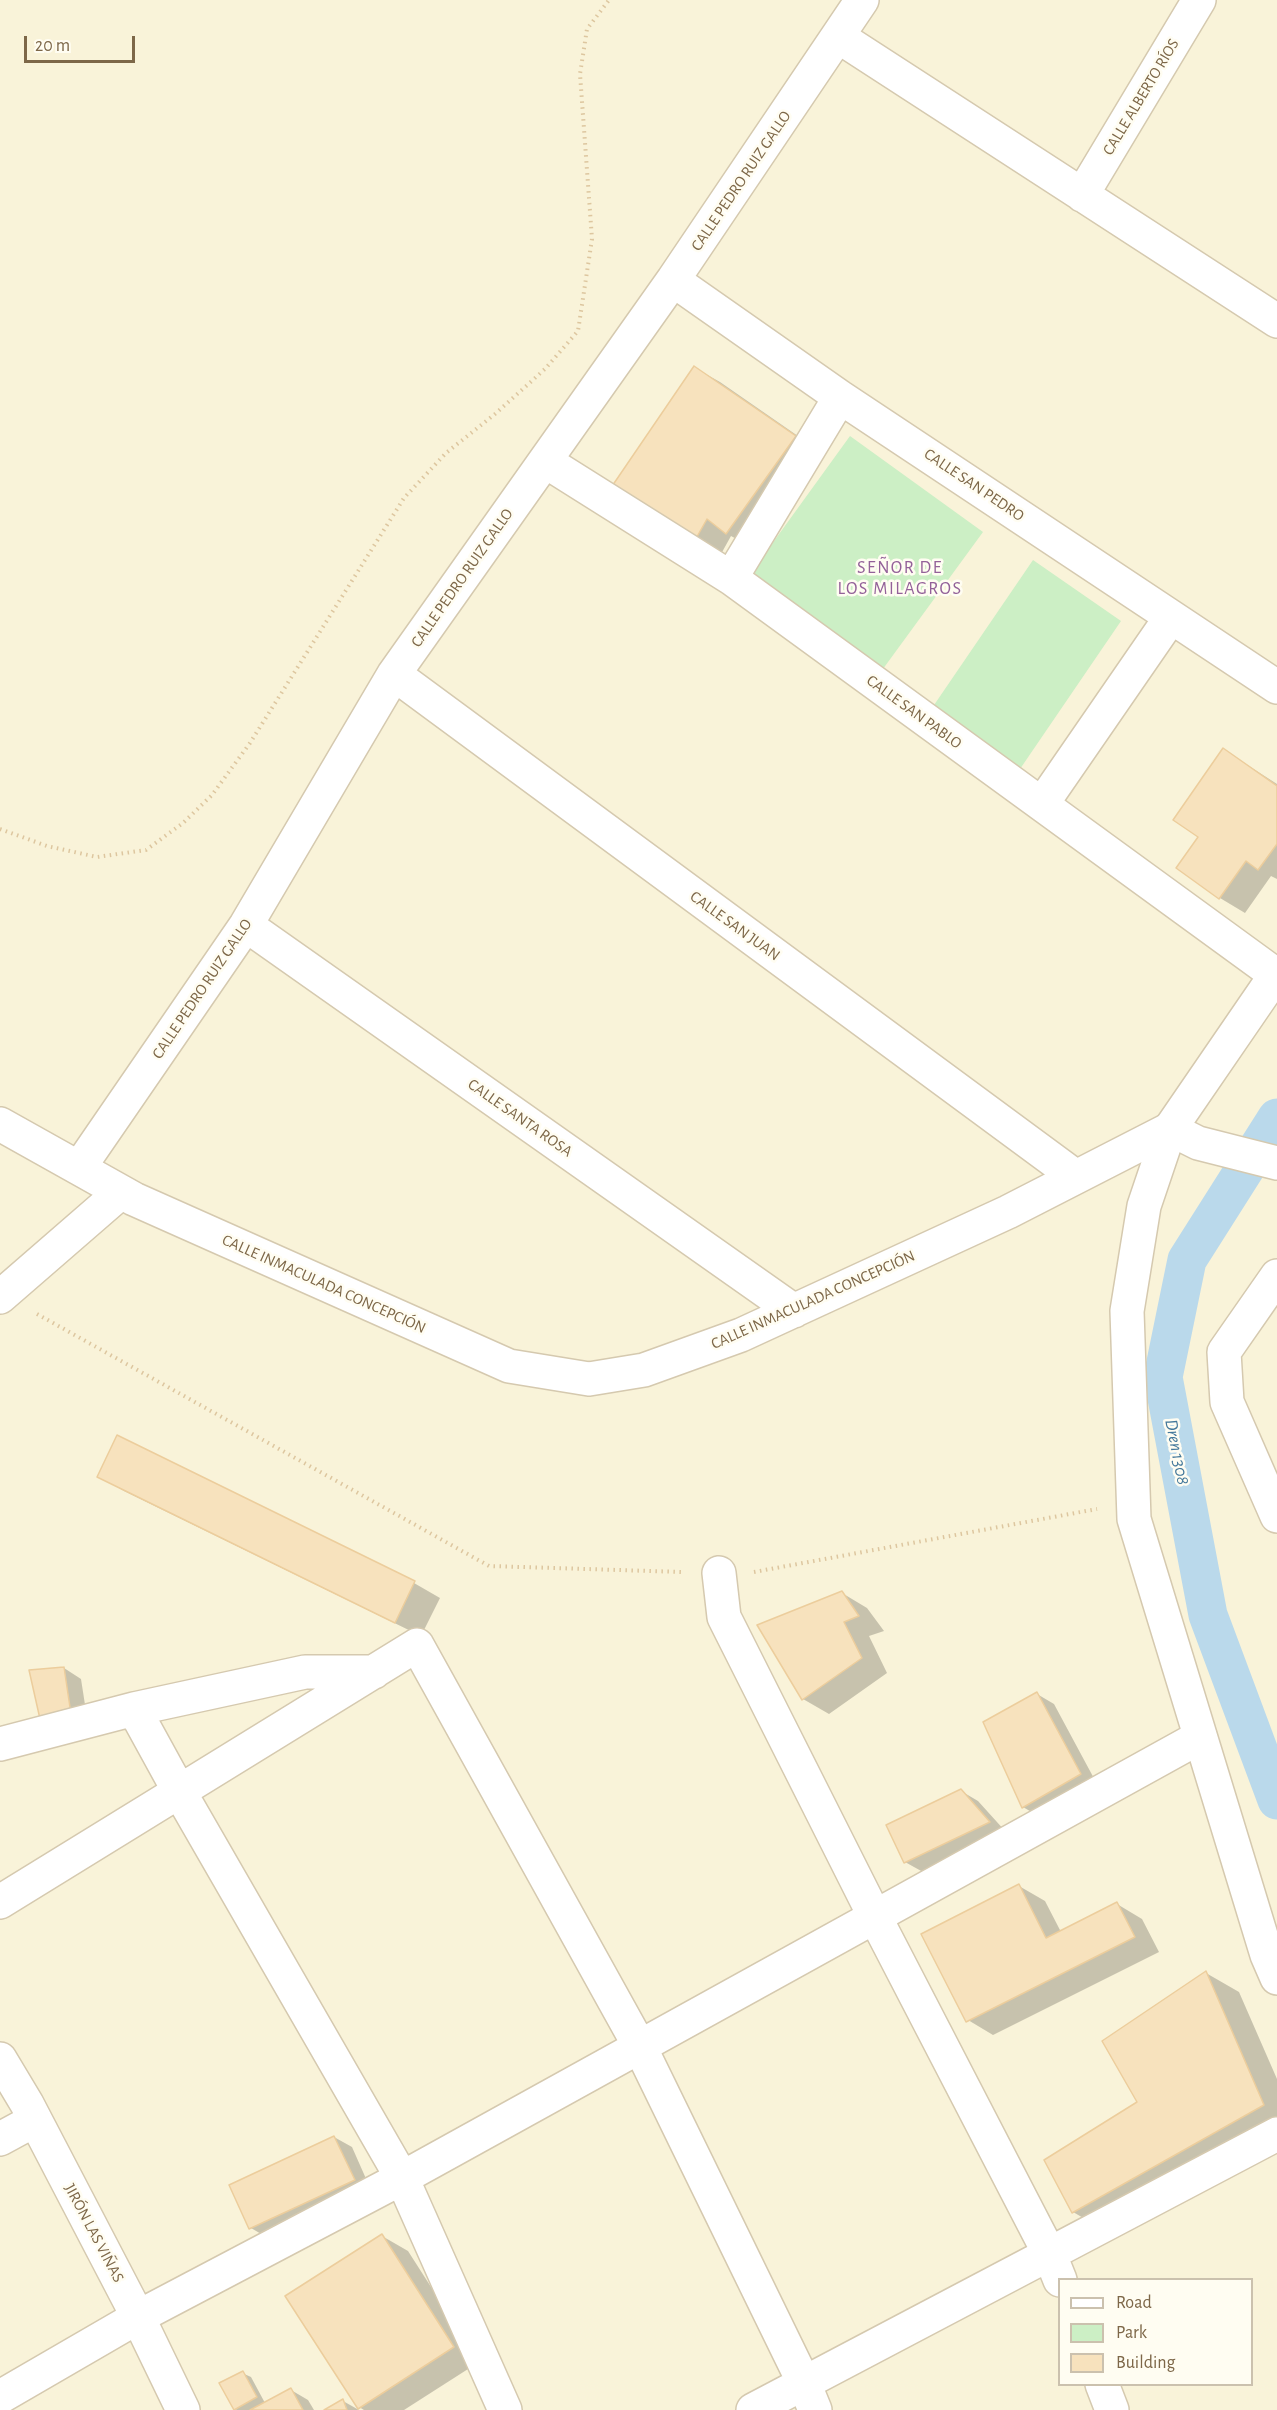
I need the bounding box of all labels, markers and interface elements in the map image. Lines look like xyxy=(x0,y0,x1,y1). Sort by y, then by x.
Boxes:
scale bar xyxy=(27,24,138,62)
street label: CALLE ALBERTO RÍOS xyxy=(1099,35,1183,159)
text: 20 m xyxy=(35,37,70,55)
street label: CALLE PEDRO RUIZ GALLO xyxy=(687,107,795,255)
street label: CALLE SAN PEDRO xyxy=(920,444,1028,526)
street label: CALLE PEDRO RUIZ GALLO xyxy=(407,505,517,651)
district label: SEÑOR DE LOS MILAGROS xyxy=(838,557,962,600)
street label: CALLE SAN PABLO xyxy=(863,671,965,753)
street label: CALLE SAN JUAN xyxy=(686,887,784,965)
street label: CALLE PEDRO RUIZ GALLO xyxy=(148,915,256,1063)
street label: CALLE SANTA ROSA xyxy=(464,1075,576,1161)
street label: CALLE INMACULADA CONCEPCIÓN xyxy=(219,1230,429,1338)
street label: CALLE INMACULADA CONCEPCIÓN xyxy=(708,1246,918,1354)
water label: Dren 1308 xyxy=(1160,1417,1194,1487)
street label: JIRÓN LAS VIÑAS xyxy=(60,2180,128,2286)
legend xyxy=(1058,2278,1253,2386)
text: Road xyxy=(1116,2294,1152,2312)
text: Park xyxy=(1116,2324,1147,2342)
text: Building xyxy=(1116,2354,1175,2372)

